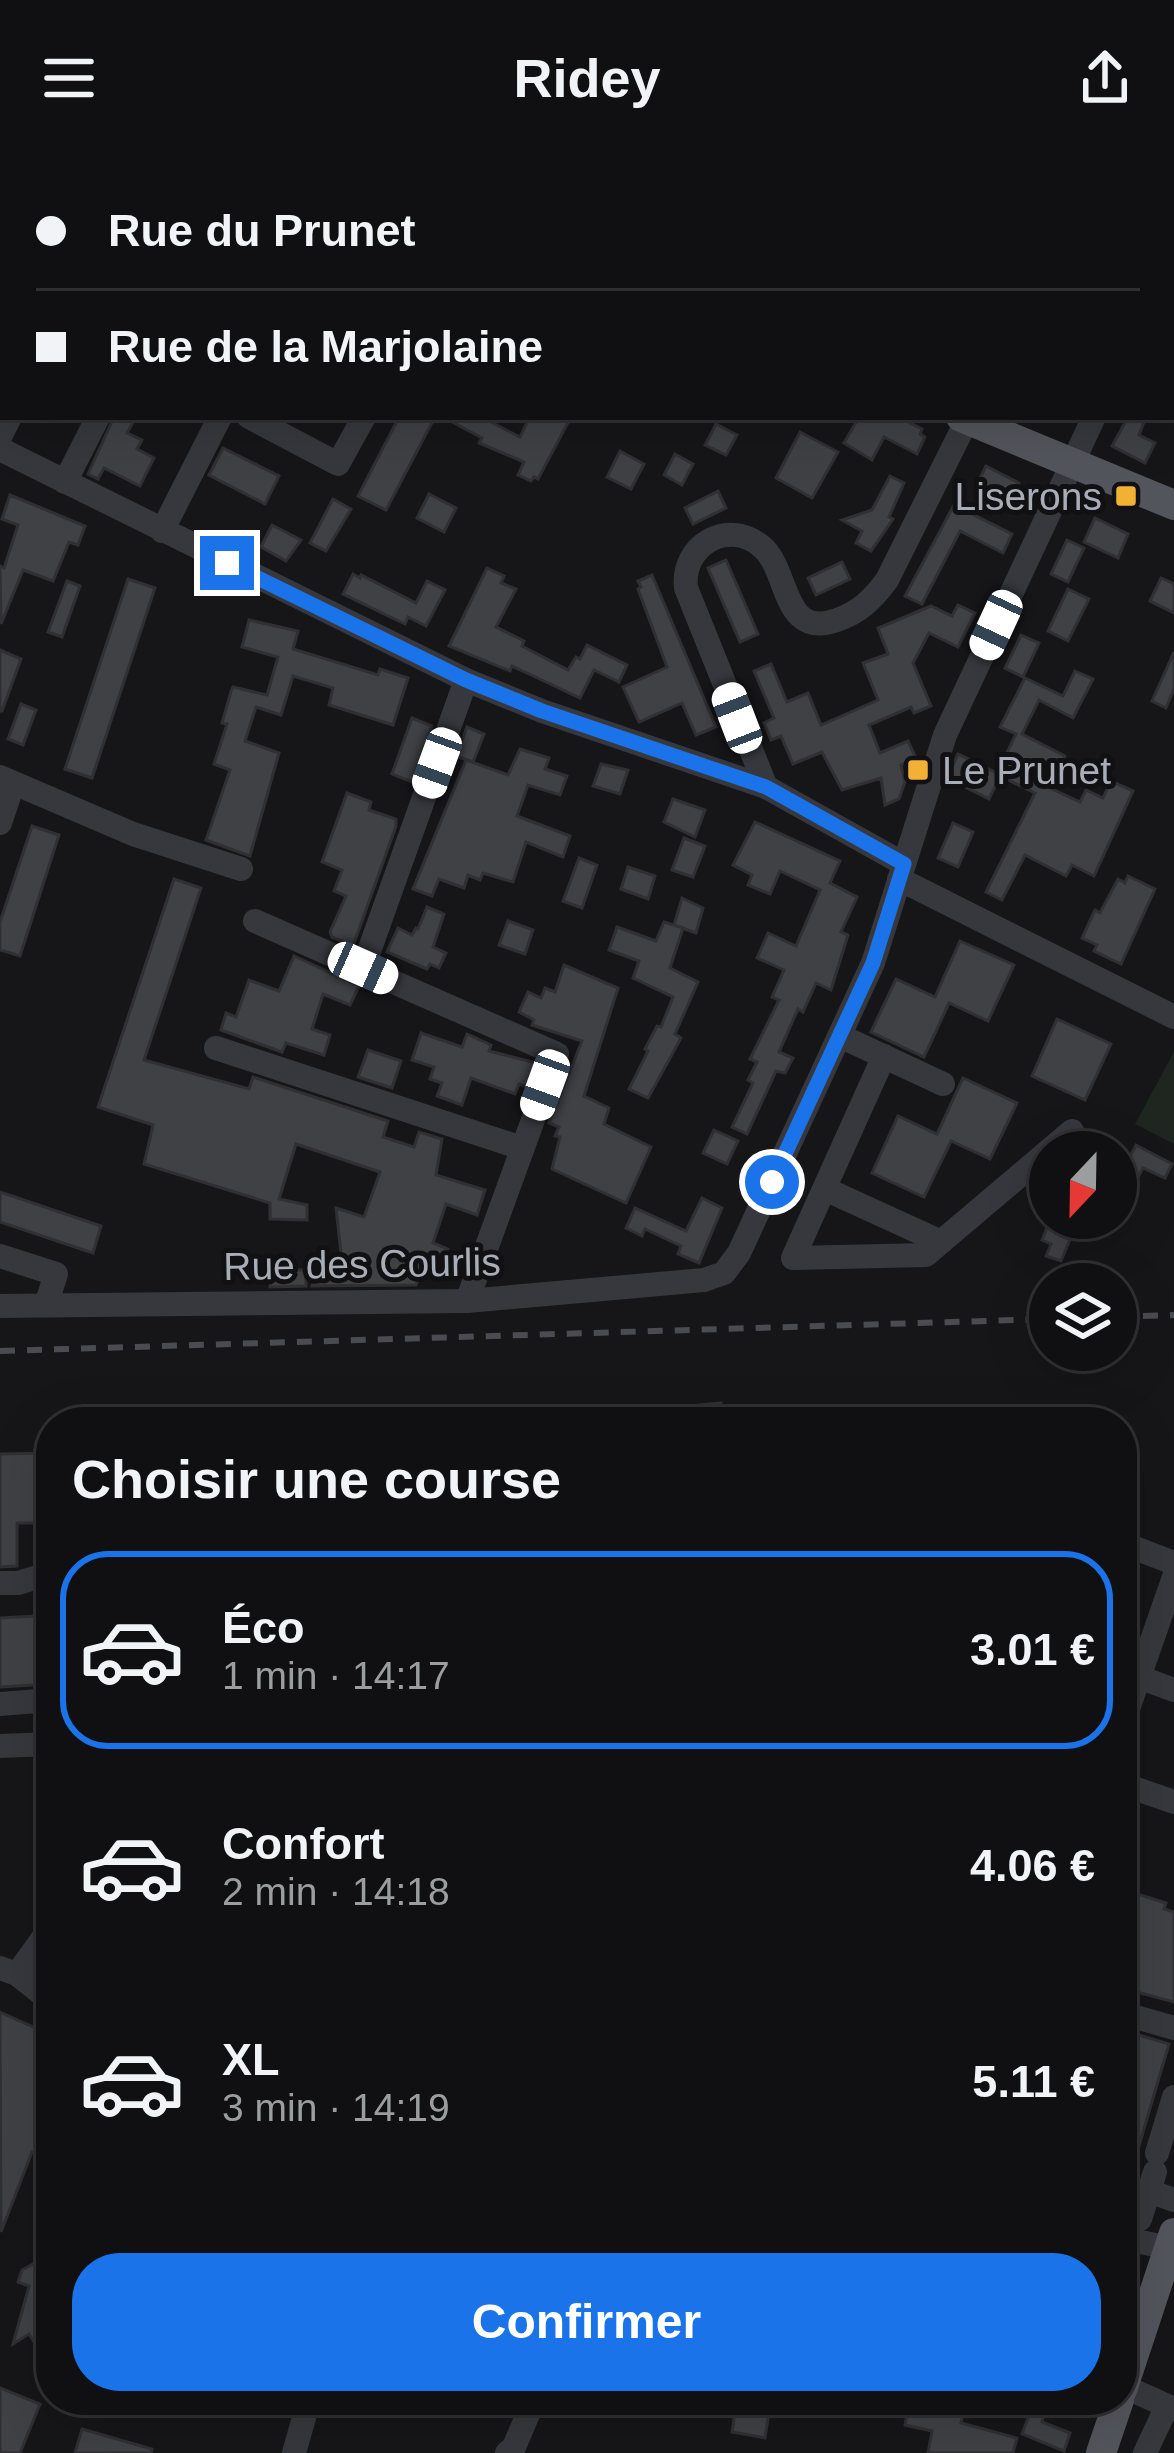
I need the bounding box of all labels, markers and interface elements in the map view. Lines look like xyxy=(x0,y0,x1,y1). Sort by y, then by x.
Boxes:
icon: menu xyxy=(36,45,102,111)
icon: share xyxy=(1072,45,1138,111)
text: Ridey xyxy=(513,48,661,108)
text: Rue du Prunet xyxy=(108,205,416,256)
text: Rue de la Marjolaine xyxy=(108,321,543,372)
place label: Liserons xyxy=(955,475,1102,518)
marker: Liserons xyxy=(1113,483,1139,509)
route end xyxy=(200,536,254,590)
car xyxy=(964,585,1028,665)
car xyxy=(707,678,767,758)
car xyxy=(408,723,466,803)
place label: Le Prunet xyxy=(942,749,1111,792)
marker: Le Prunet xyxy=(905,757,931,783)
car xyxy=(323,937,403,999)
car xyxy=(516,1045,574,1125)
north arrow xyxy=(1029,1131,1137,1239)
map controls xyxy=(1029,1131,1137,1371)
route start xyxy=(745,1155,799,1209)
street label: Rue des Courlis xyxy=(223,1240,501,1288)
button: layers xyxy=(1029,1263,1137,1371)
text: Choisir une course xyxy=(72,1449,561,1509)
icon: car xyxy=(78,1596,186,1704)
text: Éco xyxy=(222,1602,305,1653)
text: 3.01 € xyxy=(970,1624,1095,1675)
text: 1 min · 14:17 xyxy=(222,1654,450,1697)
icon: car xyxy=(78,1812,186,1920)
text: Confort xyxy=(222,1818,384,1869)
text: 4.06 € xyxy=(970,1840,1095,1891)
text: 2 min · 14:18 xyxy=(222,1870,450,1913)
icon: car xyxy=(78,2028,186,2136)
text: XL xyxy=(222,2034,280,2085)
text: 5.11 € xyxy=(972,2056,1095,2107)
text: 3 min · 14:19 xyxy=(222,2086,450,2129)
button: Confirmer xyxy=(72,2253,1101,2391)

